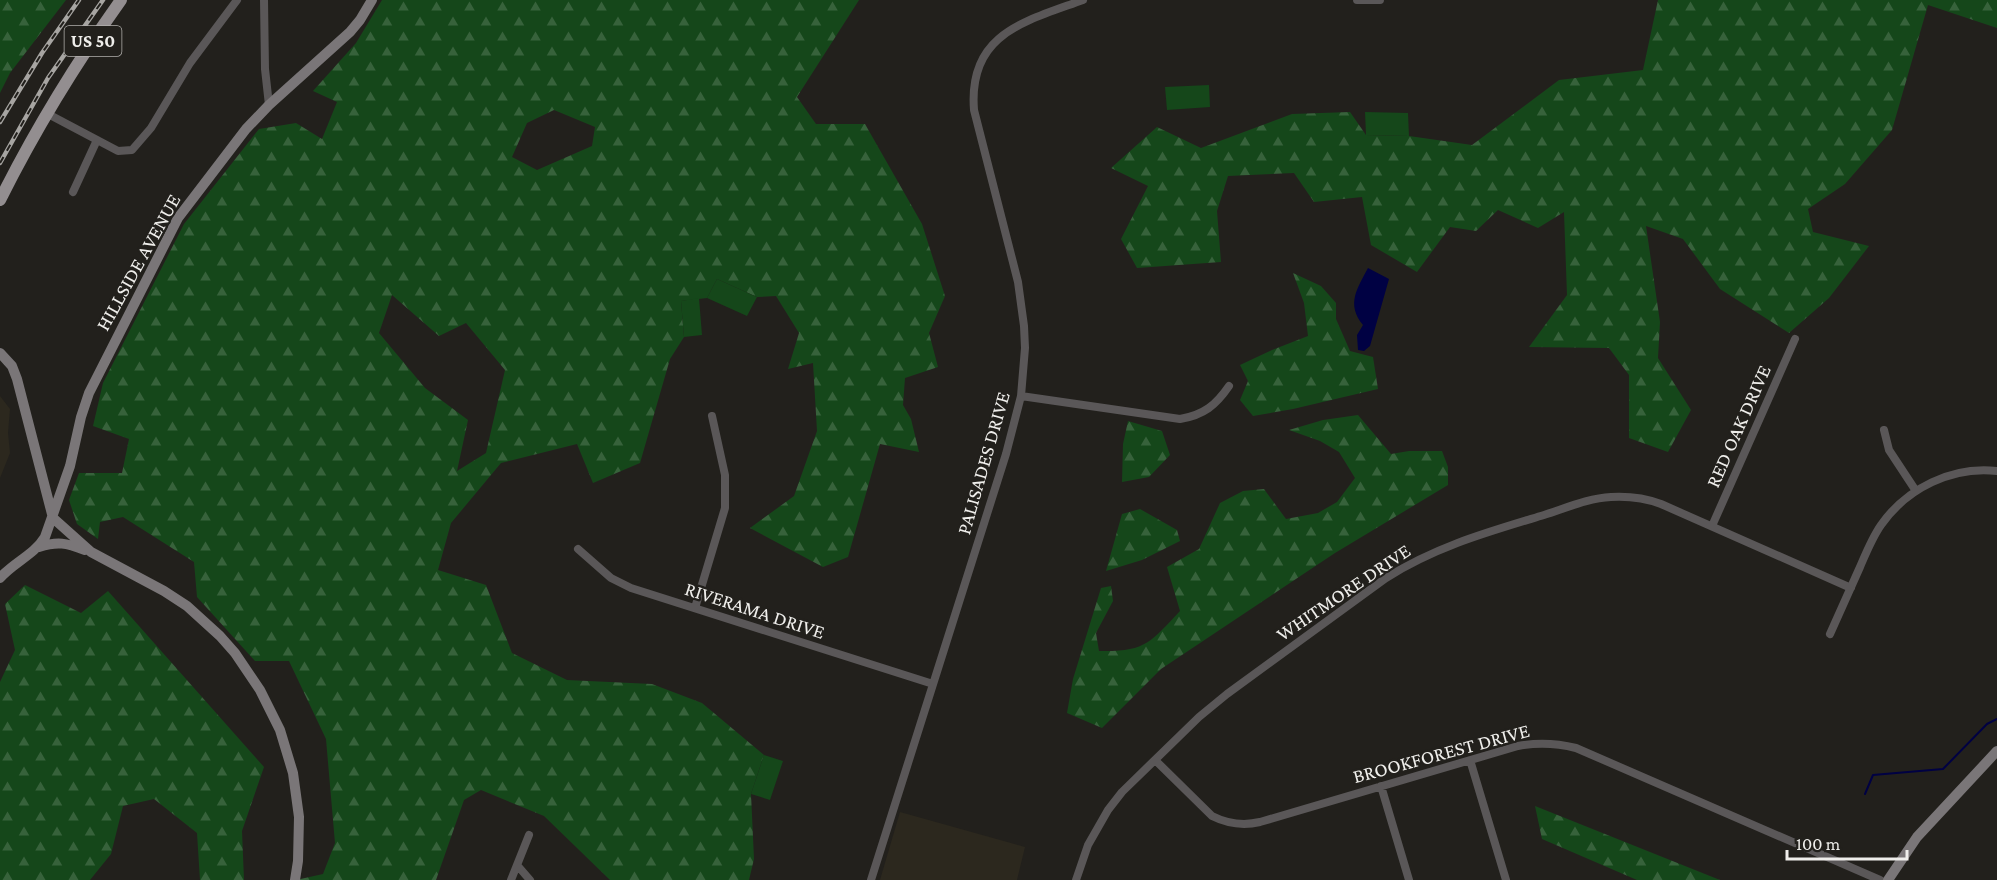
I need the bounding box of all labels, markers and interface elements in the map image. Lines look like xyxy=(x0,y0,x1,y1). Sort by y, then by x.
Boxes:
road number: US 50 xyxy=(64,26,122,56)
street label: HILLSIDE AVENUE xyxy=(91,190,185,334)
street label: RED OAK DRIVE xyxy=(1701,361,1775,491)
street label: PALISADES DRIVE xyxy=(952,389,1014,537)
street label: WHITMORE DRIVE xyxy=(1272,539,1414,645)
street label: RIVERAMA DRIVE xyxy=(682,577,828,643)
street label: BROOKFOREST DRIVE xyxy=(1350,719,1532,787)
scale bar xyxy=(1787,823,1907,861)
text: 100 m xyxy=(1796,834,1841,854)

